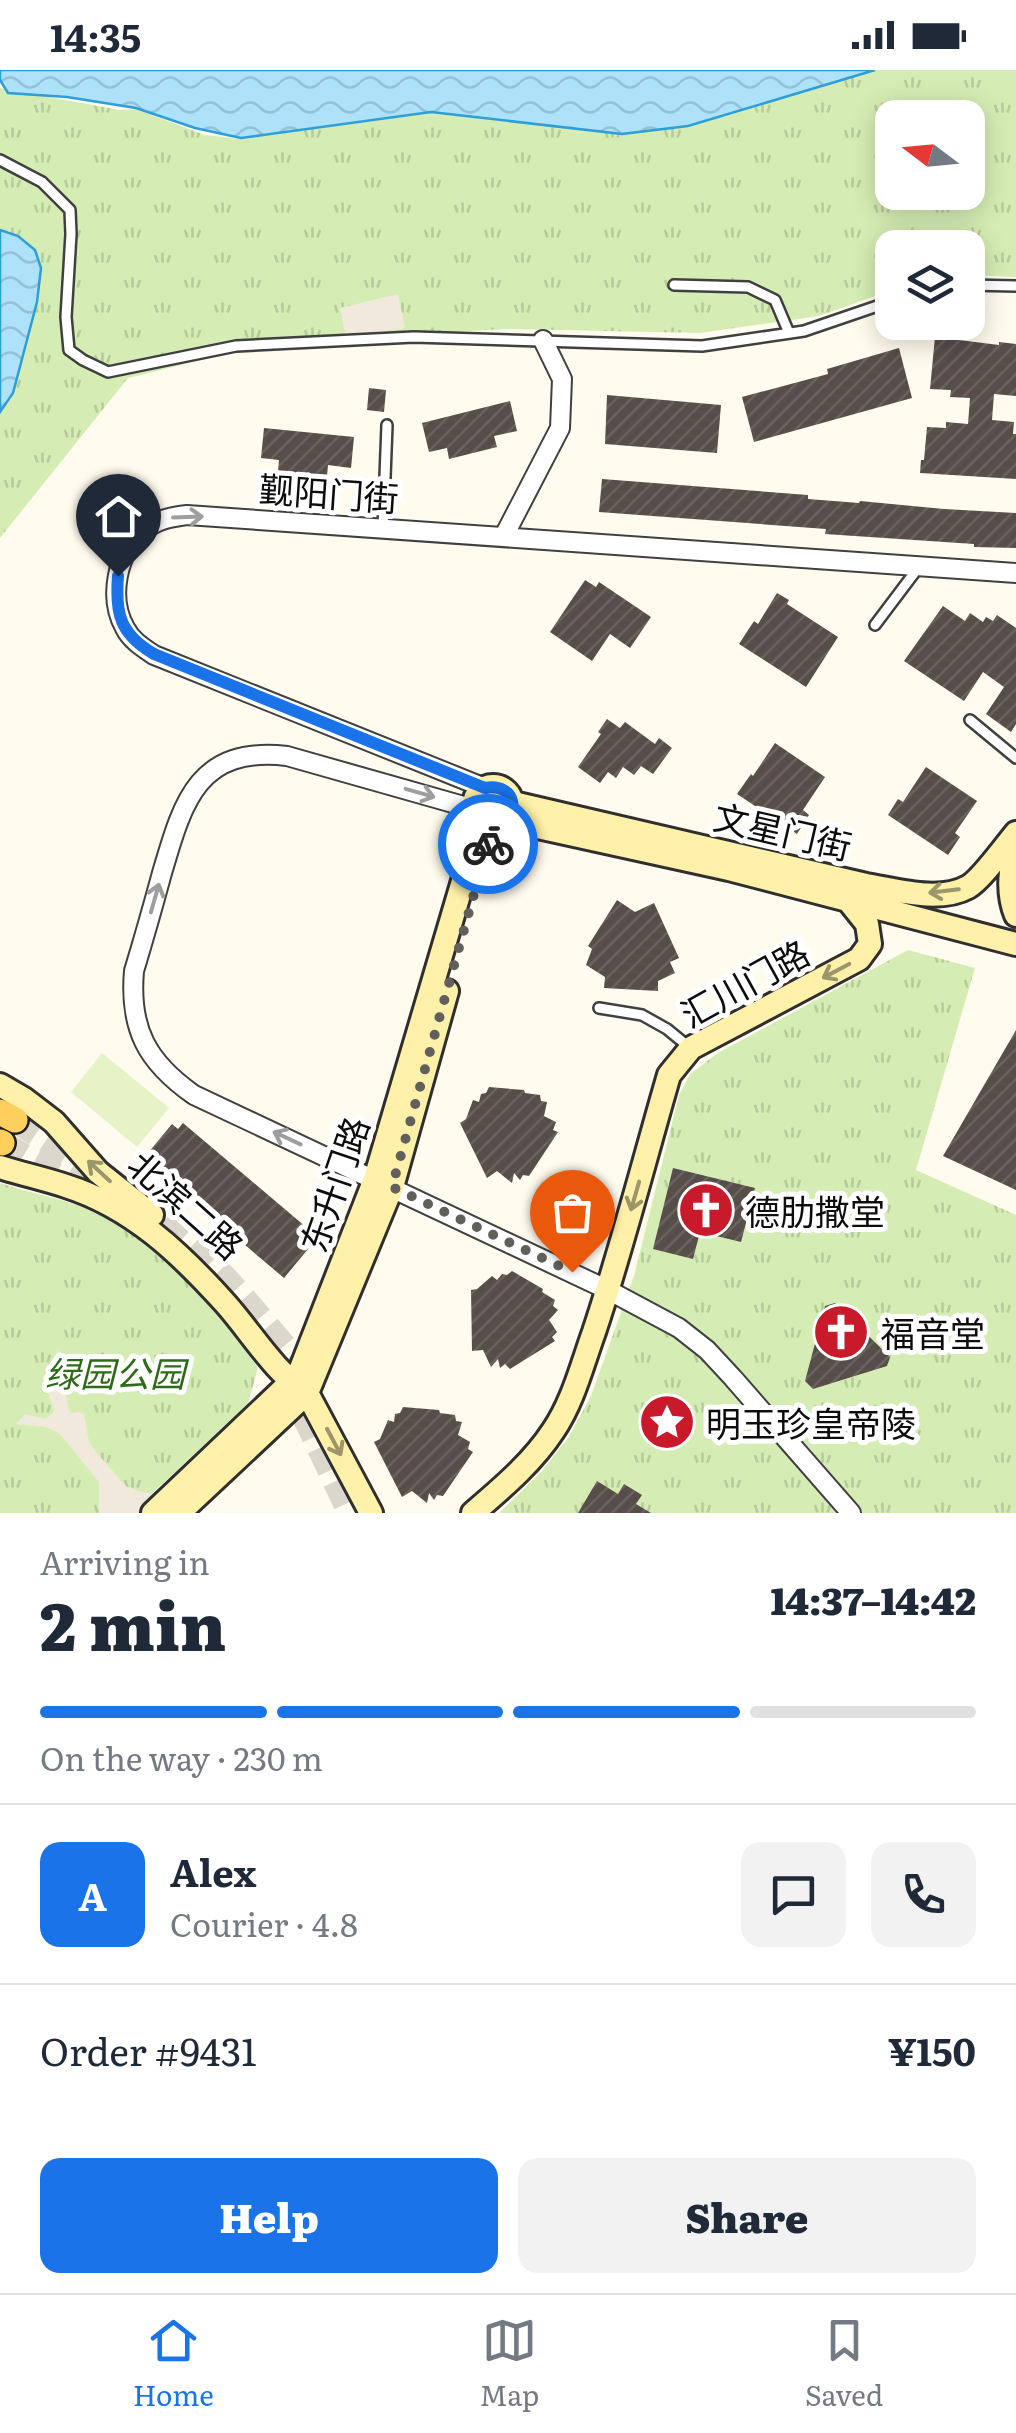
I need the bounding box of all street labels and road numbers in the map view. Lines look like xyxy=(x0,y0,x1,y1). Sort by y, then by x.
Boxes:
street label: 觐阳门街 xyxy=(257,461,401,523)
street label: 文星门街 xyxy=(709,789,857,871)
street label: 汇川门路 xyxy=(670,925,818,1039)
street label: 东升门路 xyxy=(286,1109,380,1259)
street label: 北滨二路 xyxy=(118,1138,256,1270)

